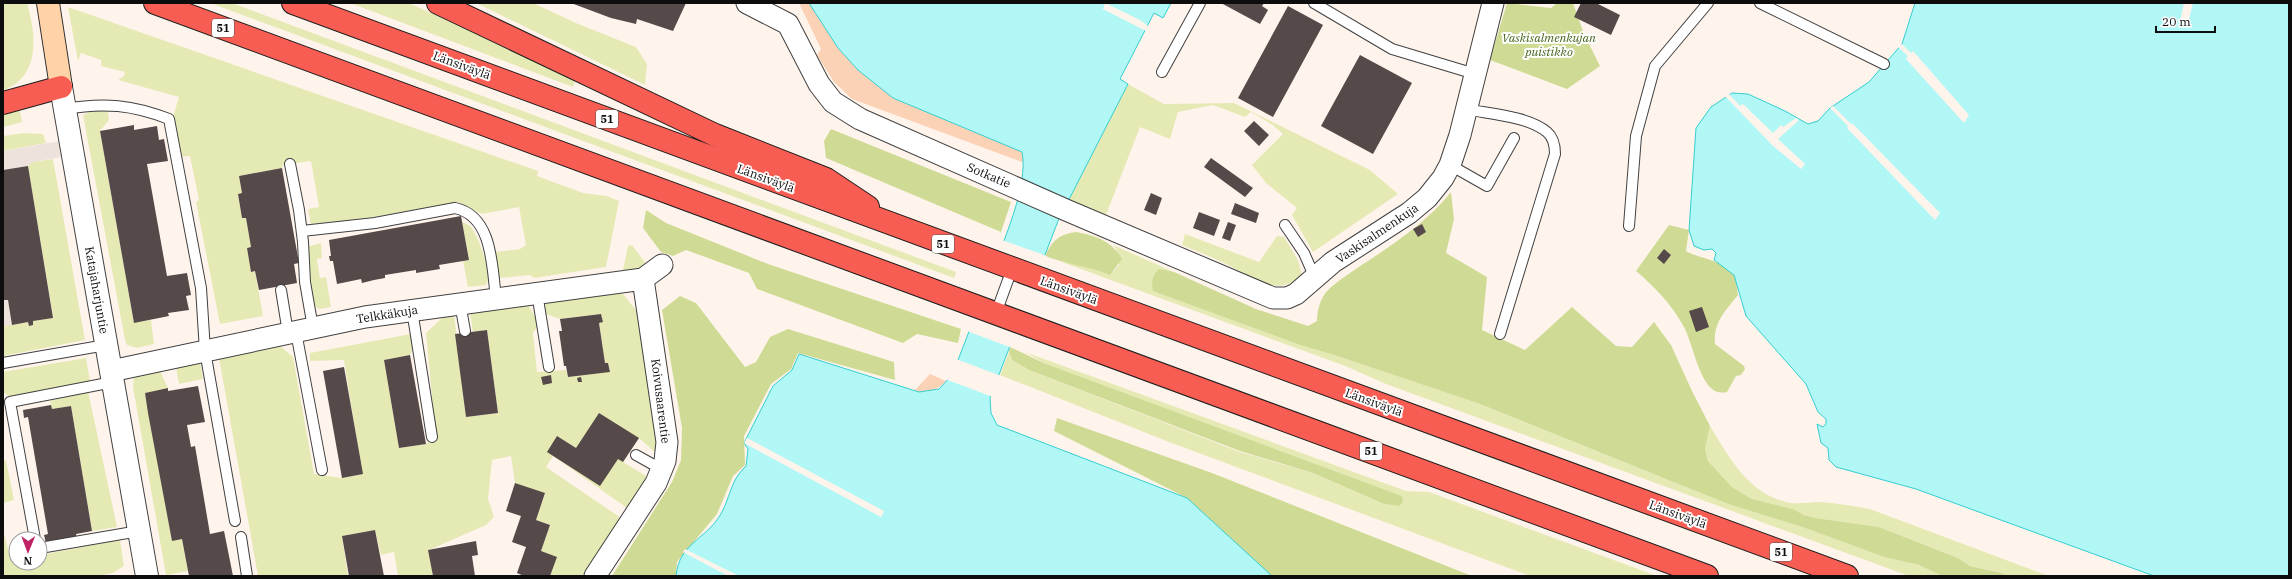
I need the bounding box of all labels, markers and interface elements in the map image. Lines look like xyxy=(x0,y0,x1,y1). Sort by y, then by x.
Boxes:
scale bar xyxy=(2156,8,2215,34)
text: 20 m xyxy=(2162,14,2191,29)
road number: 51 xyxy=(212,19,234,37)
park label: Vaskisalmenkujan puistikko xyxy=(1502,30,1596,59)
street label: Länsiväylä xyxy=(431,48,493,82)
road number: 51 xyxy=(596,110,618,128)
street label: Sotkatie xyxy=(965,159,1013,191)
street label: Länsiväylä xyxy=(735,161,797,195)
street label: Vaskisalmenkuja xyxy=(1333,200,1422,266)
road number: 51 xyxy=(932,235,954,253)
street label: Katajaharjuntie xyxy=(82,245,112,335)
street label: Länsiväylä xyxy=(1038,273,1100,307)
street label: Telkkäkuja xyxy=(355,302,419,326)
street label: Koivusaarentie xyxy=(648,358,674,444)
street label: Länsiväylä xyxy=(1343,385,1405,419)
road number: 51 xyxy=(1360,442,1382,460)
street label: Länsiväylä xyxy=(1647,497,1709,531)
north arrow xyxy=(8,531,48,571)
road number: 51 xyxy=(1770,543,1792,561)
text: N xyxy=(23,554,32,568)

